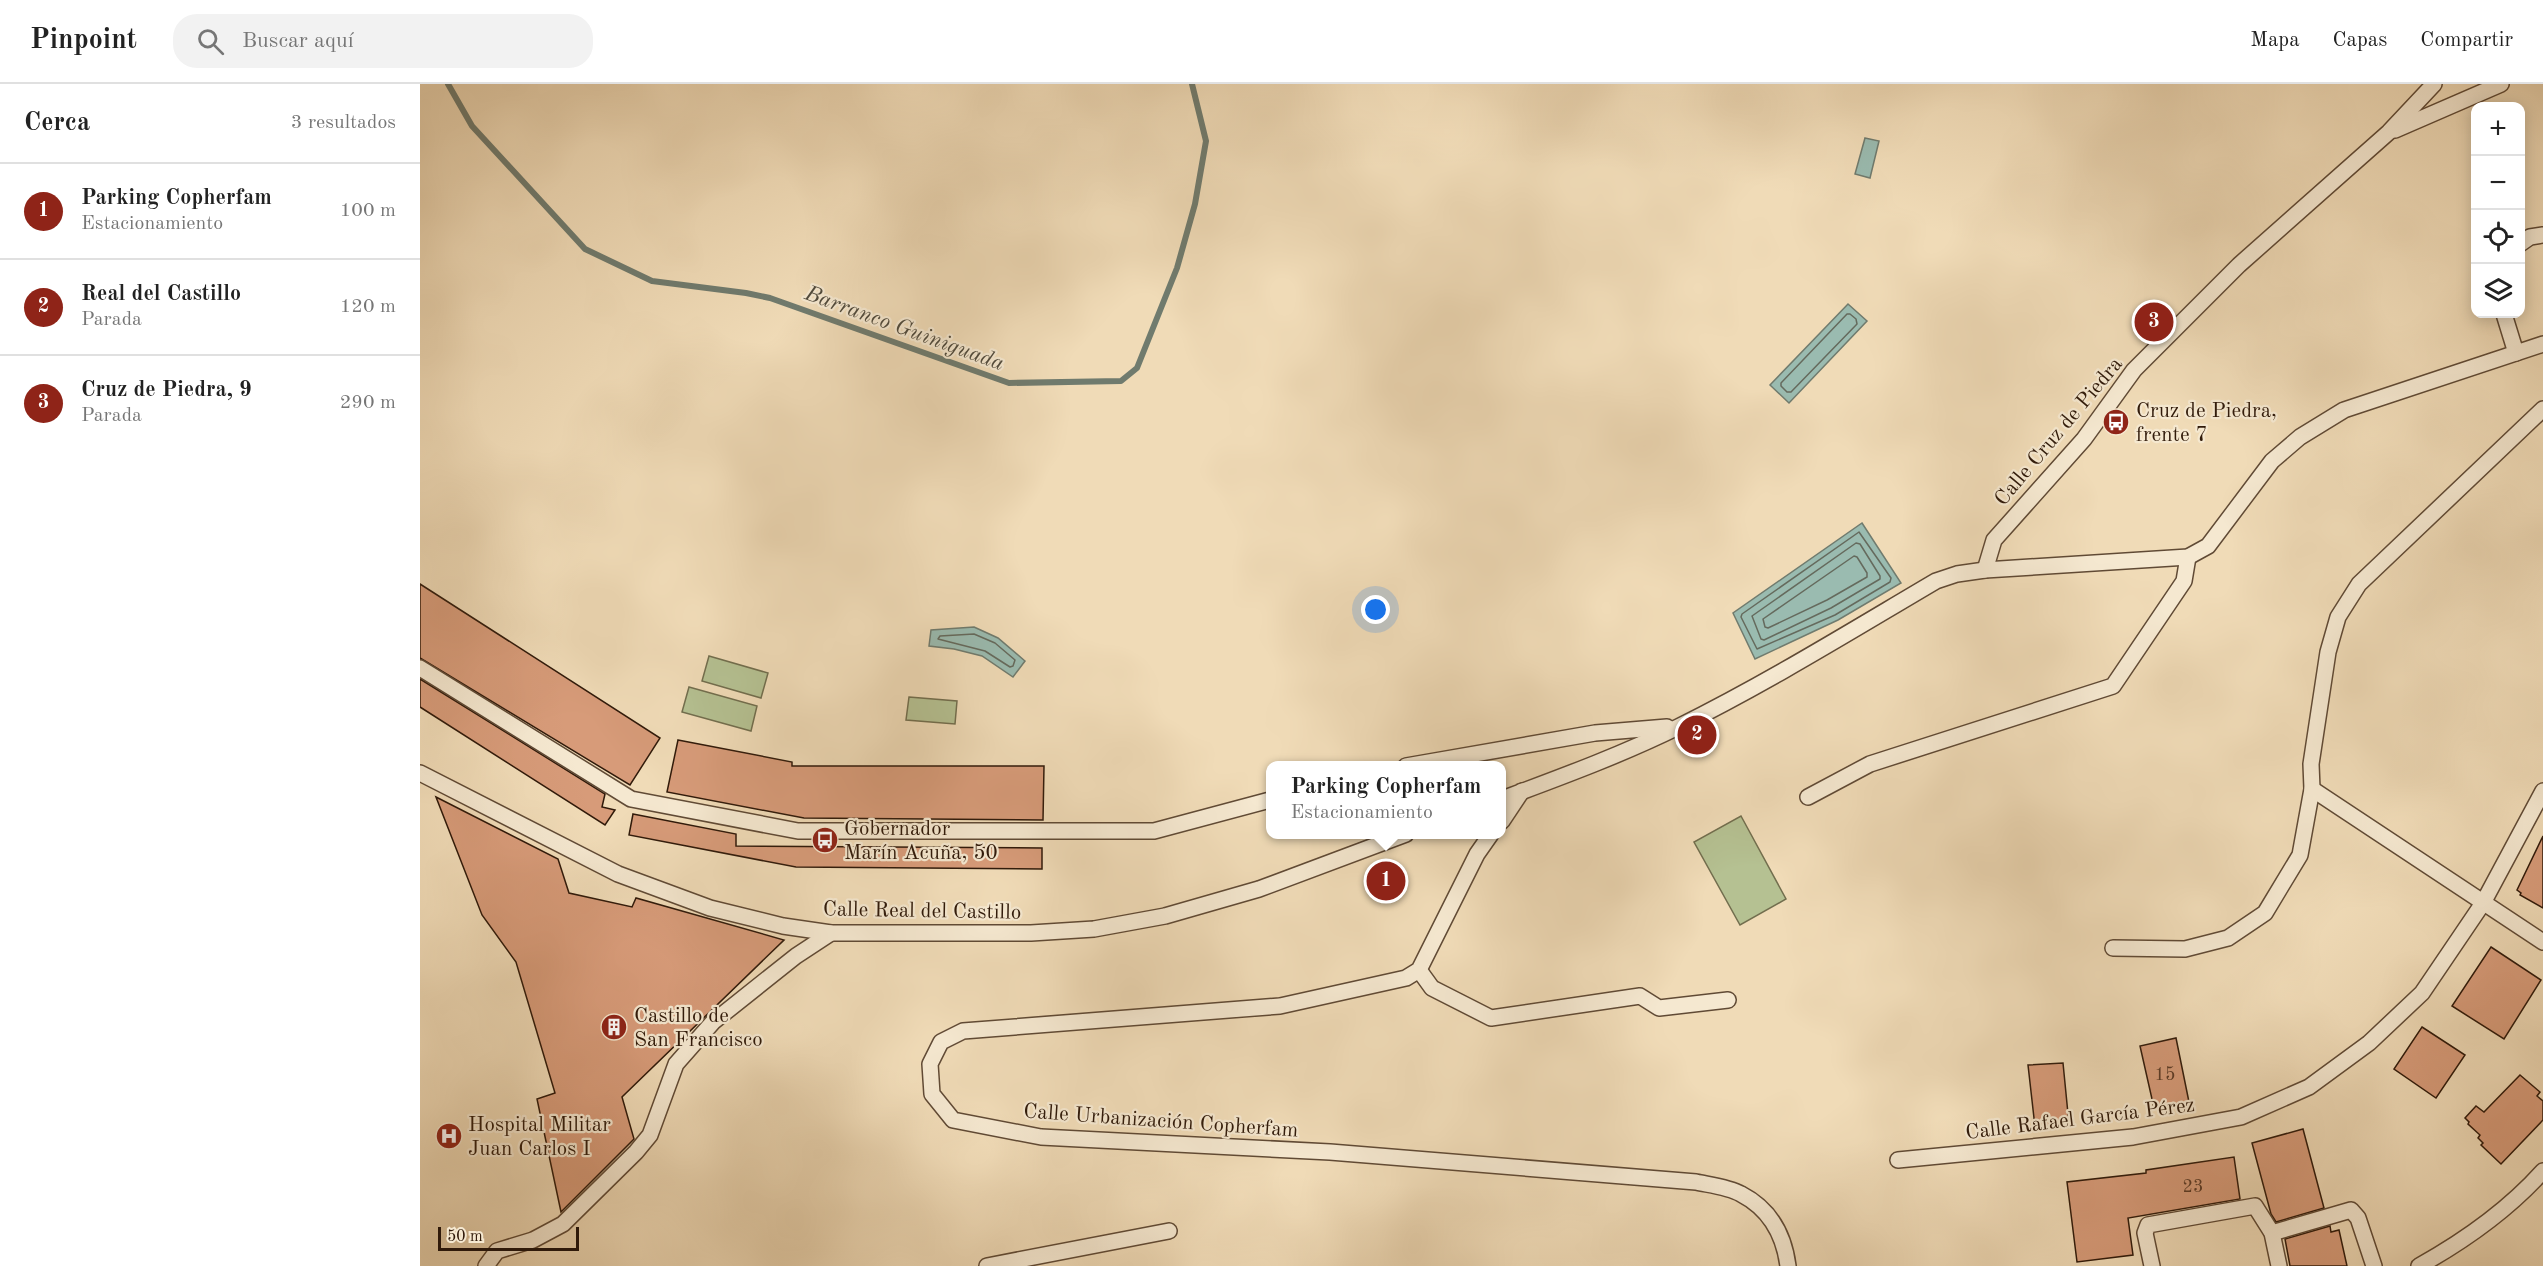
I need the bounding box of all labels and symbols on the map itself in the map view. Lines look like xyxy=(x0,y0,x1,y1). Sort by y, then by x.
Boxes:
water label: Barranco Guiniguada xyxy=(801,282,1007,375)
pin: 3 xyxy=(2134,300,2174,344)
street label: Calle Cruz de Piedra xyxy=(1991,354,2127,510)
place label: Cruz de Piedra, frente 7 xyxy=(2136,401,2277,446)
bus stop icon: Cruz de Piedra, frente 7 xyxy=(2101,407,2131,437)
your location xyxy=(1361,595,1390,624)
pin: 2 xyxy=(1678,712,1716,758)
place label: Gobernador Marín Acuña, 50 xyxy=(844,819,998,864)
bus stop icon: Gobernador Marín Acuña, 50 xyxy=(810,825,840,855)
pin: 1 xyxy=(1366,858,1406,904)
street label: Calle Real del Castillo xyxy=(823,899,1021,924)
place label: Castillo de San Francisco xyxy=(634,1006,763,1051)
building icon: Castillo de San Francisco xyxy=(599,1012,629,1042)
house number: 15 xyxy=(2155,1066,2175,1084)
street label: Calle Rafael García Pérez xyxy=(1964,1095,2196,1144)
street label: Calle Urbanización Copherfam xyxy=(1023,1101,1299,1142)
place label: Hospital Militar Juan Carlos I xyxy=(468,1115,611,1160)
hospital icon: Hospital Militar Juan Carlos I xyxy=(434,1121,464,1151)
house number: 23 xyxy=(2183,1178,2203,1196)
scale bar xyxy=(438,1224,579,1252)

